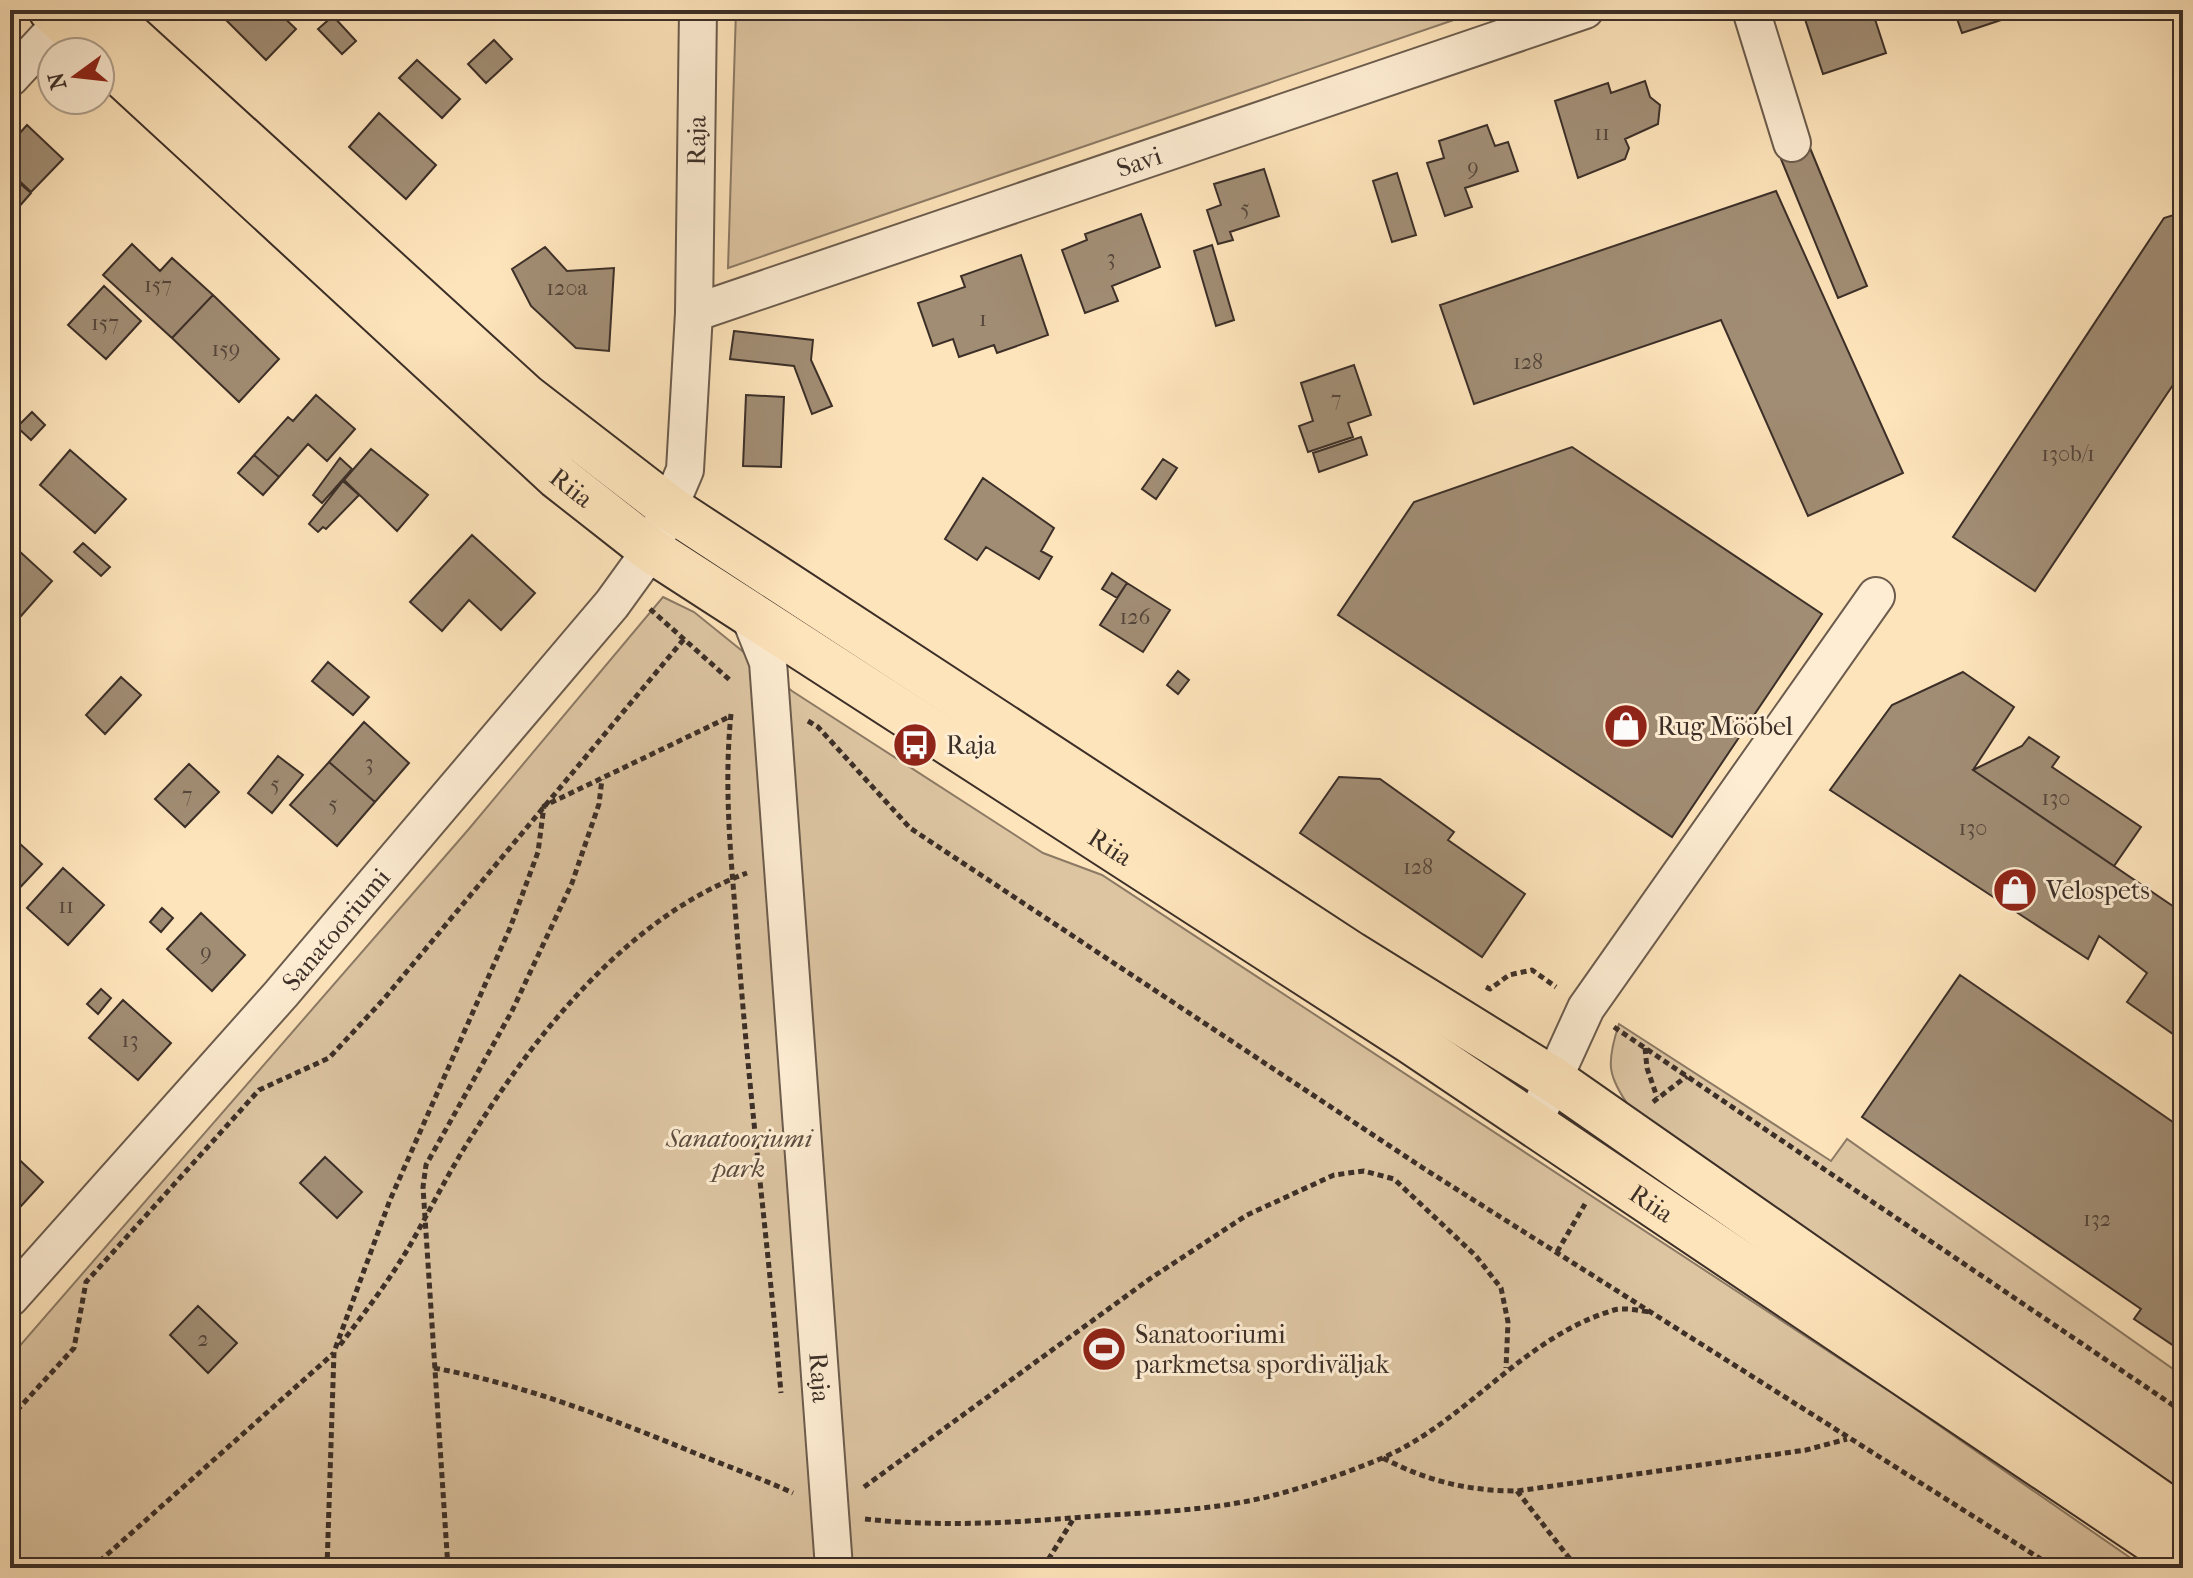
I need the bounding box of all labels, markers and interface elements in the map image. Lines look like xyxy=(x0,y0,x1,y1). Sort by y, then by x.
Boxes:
north arrow xyxy=(36,36,116,116)
text: N xyxy=(43,69,72,92)
street label: Raja xyxy=(680,114,712,166)
house number: 11 xyxy=(1594,120,1610,146)
street label: Savi xyxy=(1112,140,1166,184)
house number: 9 xyxy=(1467,154,1479,180)
house number: 5 xyxy=(1240,195,1250,221)
house number: 3 xyxy=(1106,245,1116,271)
house number: 157 xyxy=(144,272,172,298)
house number: 120a xyxy=(546,275,589,301)
house number: 1 xyxy=(979,306,987,332)
house number: 157 xyxy=(91,310,119,336)
house number: 159 xyxy=(212,336,240,362)
house number: 128 xyxy=(1513,349,1543,375)
house number: 7 xyxy=(1331,386,1341,412)
house number: 130b/1 xyxy=(2041,441,2095,467)
street label: Riia xyxy=(544,461,600,515)
house number: 126 xyxy=(1119,604,1151,630)
shop icon: Rug Mööbel xyxy=(1602,702,1650,750)
place label: Rug Mööbel xyxy=(1657,711,1793,742)
bus stop icon: Raja xyxy=(891,721,939,769)
place label: Raja xyxy=(946,730,997,761)
house number: 3 xyxy=(364,750,374,776)
house number: 5 xyxy=(270,771,280,797)
house number: 7 xyxy=(182,782,192,808)
house number: 130 xyxy=(2041,785,2071,811)
house number: 5 xyxy=(328,791,338,817)
house number: 130 xyxy=(1958,815,1988,841)
street label: Riia xyxy=(1083,821,1139,873)
house number: 128 xyxy=(1403,854,1433,880)
street label: Sanatooriumi xyxy=(275,862,397,997)
shop icon: Velospets xyxy=(1991,866,2039,914)
place label: Velospets xyxy=(2045,875,2150,906)
house number: 11 xyxy=(58,893,74,919)
house number: 9 xyxy=(200,939,212,965)
house number: 13 xyxy=(122,1027,138,1053)
park label: Sanatooriumi park xyxy=(665,1123,814,1184)
street label: Riia xyxy=(1624,1178,1680,1230)
house number: 132 xyxy=(2083,1206,2111,1232)
place label: Sanatooriumi parkmetsa spordiväljak xyxy=(1134,1319,1390,1380)
sports icon: Sanatooriumi parkmetsa spordiväljak xyxy=(1080,1325,1128,1373)
house number: 2 xyxy=(197,1326,209,1352)
street label: Raja xyxy=(803,1352,837,1405)

